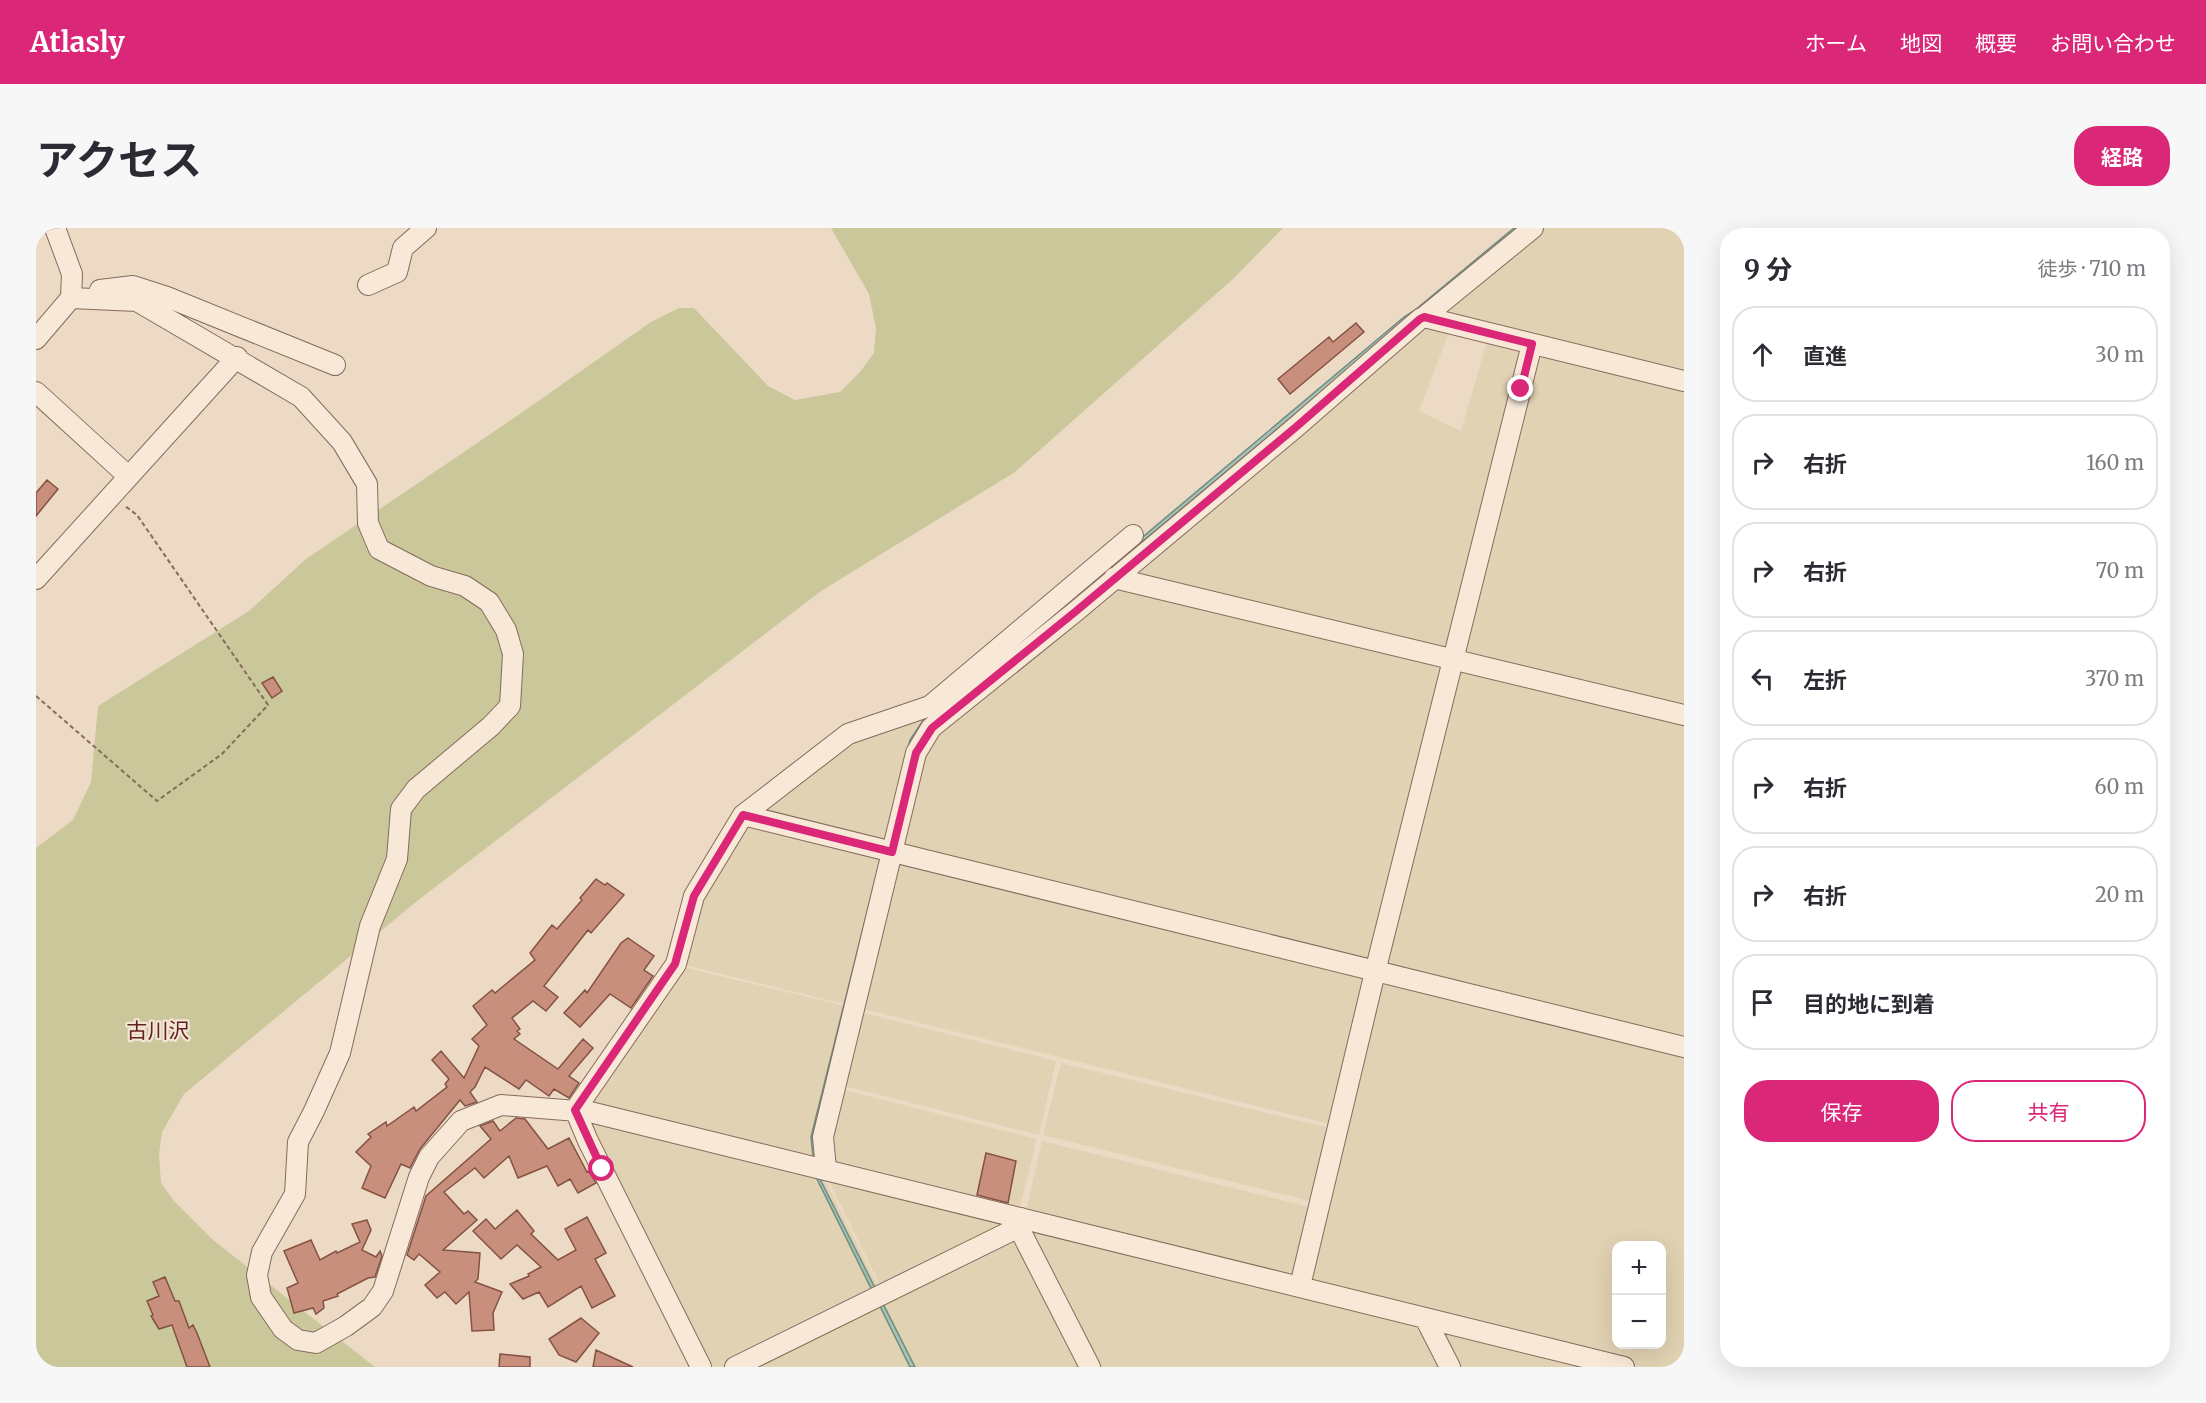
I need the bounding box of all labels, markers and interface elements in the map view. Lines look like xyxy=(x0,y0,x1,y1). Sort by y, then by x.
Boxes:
text: Atlasly xyxy=(30,24,125,60)
text: ホーム xyxy=(1805,30,1867,57)
text: 地図 xyxy=(1900,30,1942,57)
text: 概要 xyxy=(1975,30,2017,57)
text: お問い合わせ xyxy=(2050,30,2176,57)
button: 経路 xyxy=(2074,126,2170,186)
text: アクセス xyxy=(36,134,202,186)
text: 9 分 xyxy=(1744,253,1792,286)
text: 徒歩 · 710 m xyxy=(2038,256,2146,281)
icon: ahead xyxy=(1746,338,1779,371)
text: 直進 xyxy=(1803,342,1847,370)
text: 30 m xyxy=(2095,342,2144,367)
route end xyxy=(1507,375,1533,401)
icon: right xyxy=(1746,446,1779,479)
text: 右折 xyxy=(1803,450,1847,478)
text: 160 m xyxy=(2086,450,2144,475)
icon: right xyxy=(1746,554,1779,587)
text: 右折 xyxy=(1803,558,1847,586)
text: 70 m xyxy=(2096,558,2144,583)
icon: left xyxy=(1746,662,1779,695)
text: 左折 xyxy=(1803,666,1847,694)
text: 370 m xyxy=(2085,666,2144,691)
icon: right xyxy=(1746,770,1779,803)
text: 右折 xyxy=(1803,774,1847,802)
text: 60 m xyxy=(2094,774,2144,799)
icon: right xyxy=(1746,878,1779,911)
text: 右折 xyxy=(1803,882,1847,910)
text: 20 m xyxy=(2095,882,2144,907)
icon: arrive xyxy=(1746,986,1779,1019)
text: 目的地に到着 xyxy=(1803,990,1935,1018)
district label: 古川沢 xyxy=(127,1017,190,1044)
button: 保存 xyxy=(1744,1080,1939,1142)
button: 共有 xyxy=(1951,1080,2146,1142)
route start xyxy=(588,1155,614,1181)
map controls xyxy=(1612,1241,1666,1349)
button: + xyxy=(1612,1241,1666,1295)
button: − xyxy=(1612,1295,1666,1349)

